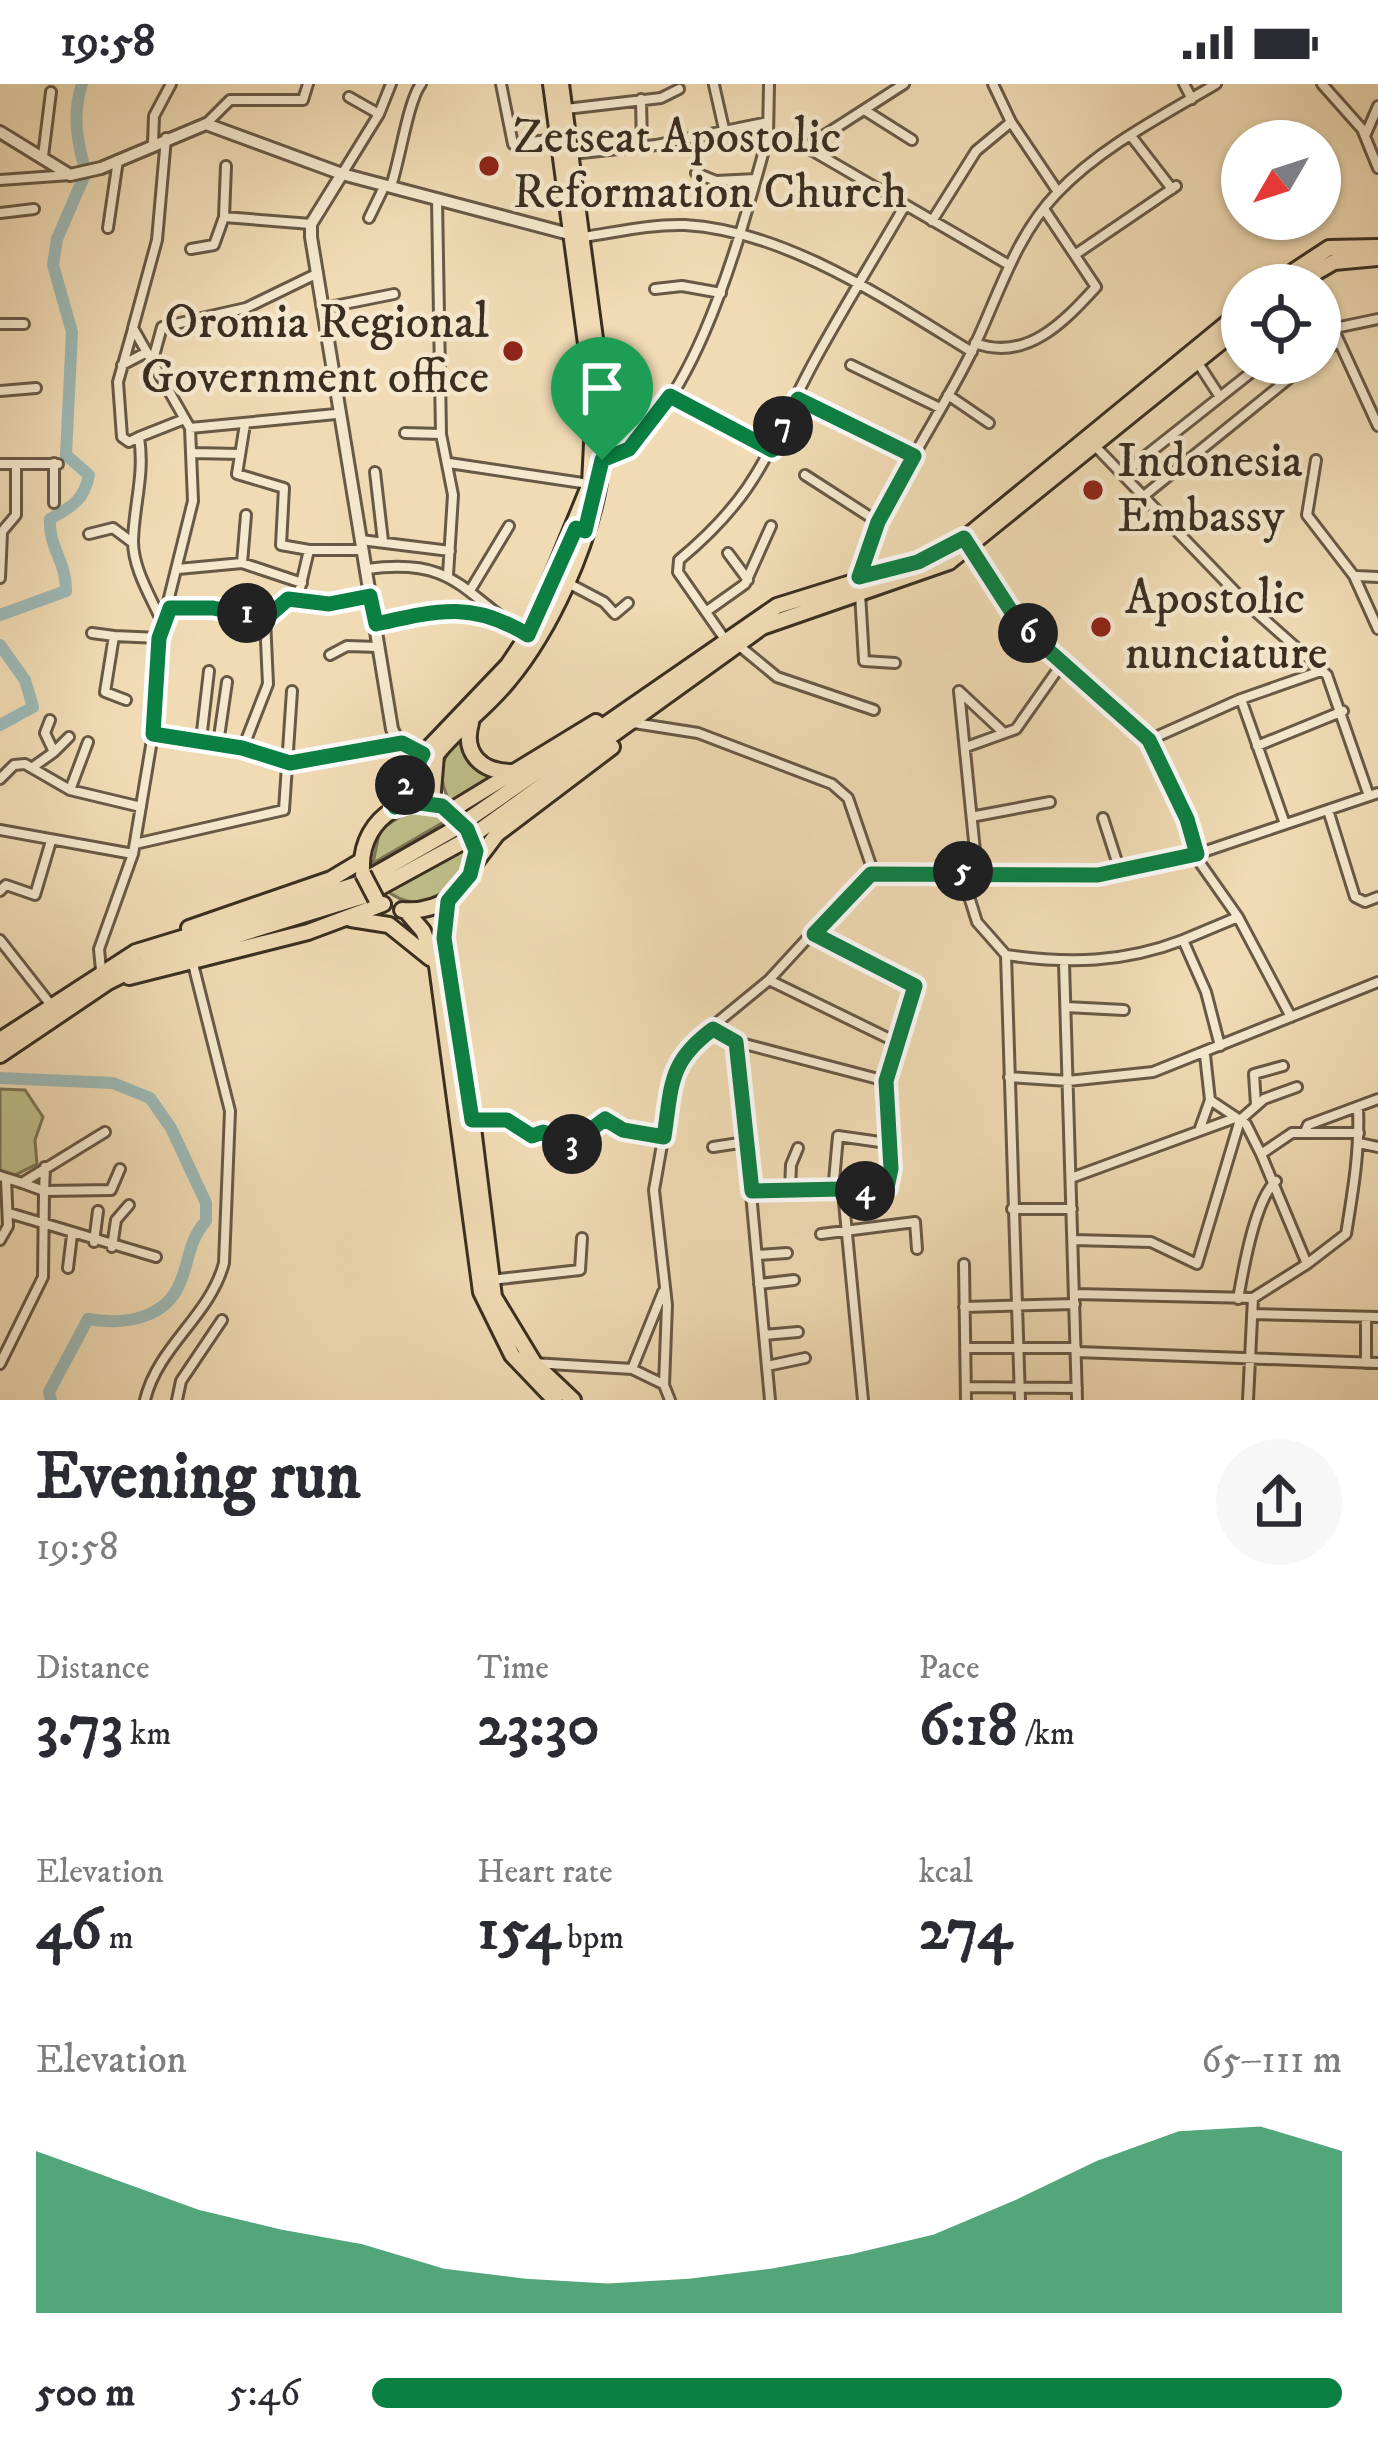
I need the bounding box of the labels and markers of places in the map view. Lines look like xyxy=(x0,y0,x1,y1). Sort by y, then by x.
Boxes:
place label: Zetseat Apostolic Reformation Church xyxy=(513,108,907,223)
marker: Zetseat Apostolic Reformation Church xyxy=(476,153,502,179)
place label: Oromia Regional Government office xyxy=(141,293,490,408)
pin xyxy=(551,337,653,460)
marker: Oromia Regional Government office xyxy=(500,338,526,364)
pin: 7 xyxy=(753,396,813,456)
place label: Indonesia Embassy xyxy=(1117,432,1303,547)
marker: Indonesia Embassy xyxy=(1080,477,1106,503)
place label: Apostolic nunciature xyxy=(1125,569,1328,684)
pin: 1 xyxy=(217,583,277,643)
pin: 6 xyxy=(998,603,1058,663)
marker: Apostolic nunciature xyxy=(1088,614,1114,640)
pin: 2 xyxy=(375,755,435,815)
pin: 5 xyxy=(933,841,993,901)
pin: 3 xyxy=(542,1114,602,1174)
pin: 4 xyxy=(835,1161,895,1221)

